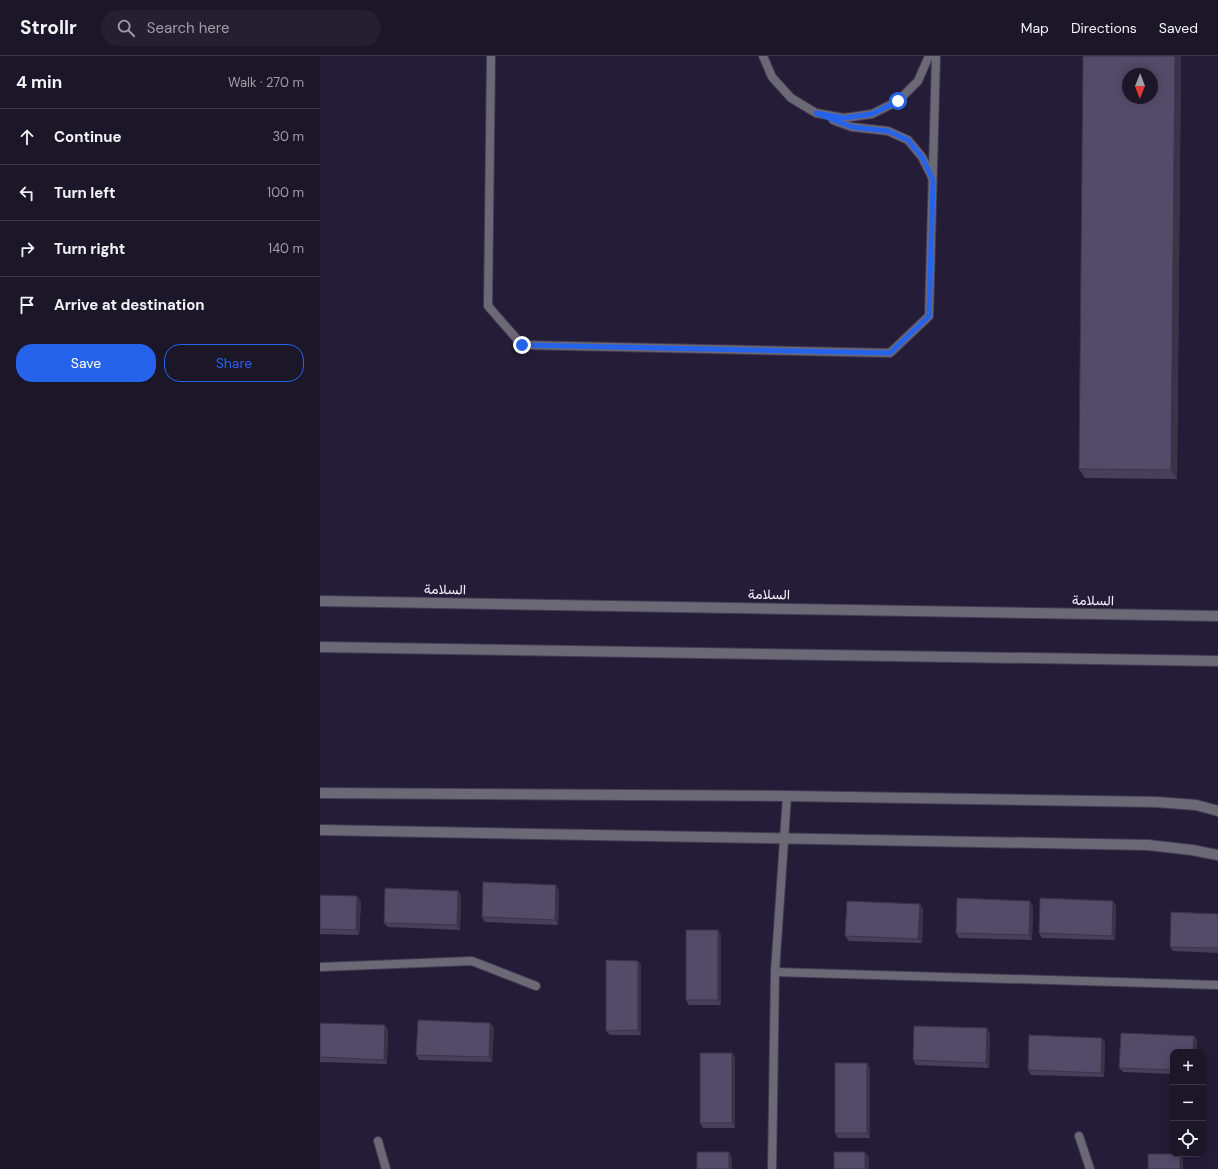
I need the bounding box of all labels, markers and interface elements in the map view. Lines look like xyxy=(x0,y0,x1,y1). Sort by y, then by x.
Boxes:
search box xyxy=(101,10,381,46)
text: Strollr xyxy=(20,15,77,40)
icon: search xyxy=(115,17,137,39)
text: Search here xyxy=(147,18,230,38)
text: Map xyxy=(1021,19,1049,37)
text: Directions xyxy=(1071,19,1137,37)
text: Saved xyxy=(1159,19,1198,37)
north arrow xyxy=(1122,68,1158,104)
text: 4 min xyxy=(16,71,62,93)
text: Walk · 270 m xyxy=(228,74,304,91)
route start xyxy=(889,92,907,110)
icon: ahead xyxy=(16,126,38,148)
text: Continue xyxy=(54,127,122,147)
text: 30 m xyxy=(272,128,304,145)
icon: left xyxy=(16,182,38,204)
text: Turn left xyxy=(54,183,115,203)
text: 100 m xyxy=(267,184,304,201)
icon: right xyxy=(16,238,38,260)
text: Turn right xyxy=(54,239,125,259)
text: 140 m xyxy=(268,240,304,257)
icon: arrive xyxy=(16,294,38,316)
text: Arrive at destination xyxy=(54,295,205,315)
route end xyxy=(513,336,531,354)
button: Save xyxy=(16,344,156,382)
button: Share xyxy=(164,344,304,382)
street label: السلامة xyxy=(424,580,466,598)
street label: السلامة xyxy=(748,585,790,603)
street label: السلامة xyxy=(1072,591,1114,609)
map controls xyxy=(1170,1049,1206,1157)
button: + xyxy=(1170,1049,1206,1085)
button: − xyxy=(1170,1085,1206,1121)
button: locate xyxy=(1170,1121,1206,1157)

